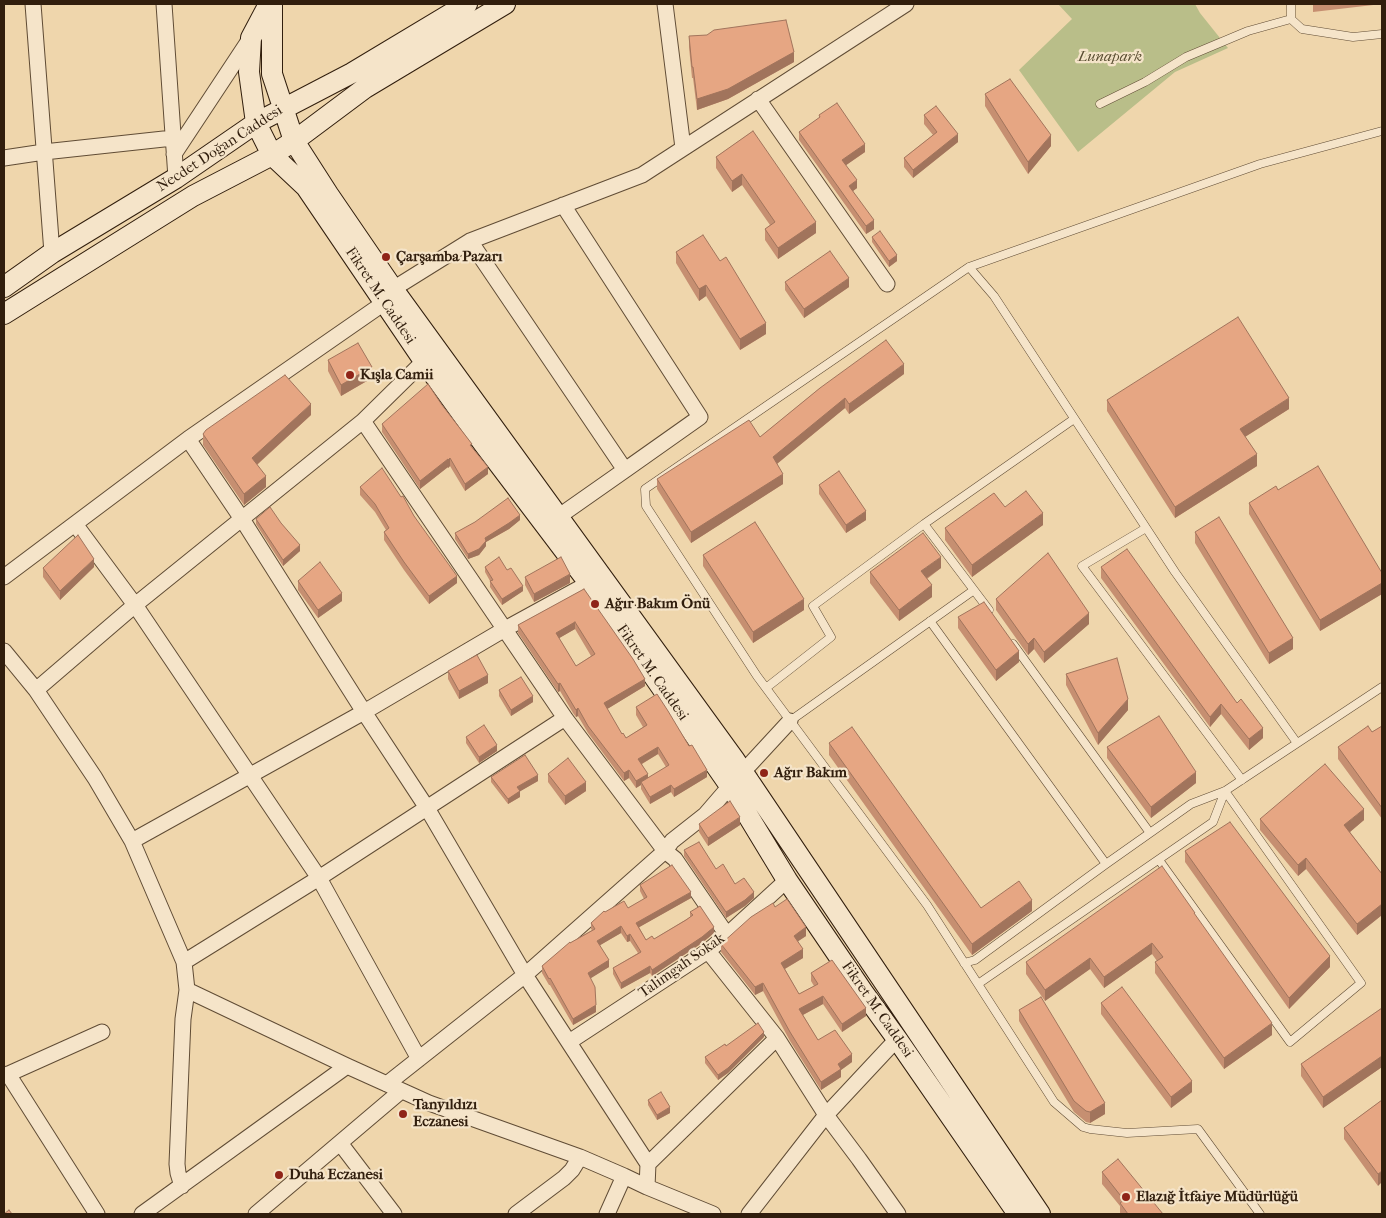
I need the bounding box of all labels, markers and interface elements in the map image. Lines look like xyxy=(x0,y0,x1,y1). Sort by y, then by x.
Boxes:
park label: Lunapark xyxy=(1078,48,1142,66)
street label: Necdet Doğan Caddesi xyxy=(154,102,286,196)
street label: Fikret M. Caddesi xyxy=(341,244,419,348)
place label: Çarşamba Pazarı xyxy=(396,248,503,266)
marker: Çarşamba Pazarı xyxy=(380,251,392,263)
place label: Kışla Camii xyxy=(360,366,434,384)
marker: Kışla Camii xyxy=(344,369,356,381)
place label: Ağır Bakım Önü xyxy=(605,595,710,613)
marker: Ağır Bakım Önü xyxy=(589,598,601,610)
street label: Fikret M. Caddesi xyxy=(612,621,692,725)
place label: Ağır Bakım xyxy=(774,764,847,782)
marker: Ağır Bakım xyxy=(758,767,770,779)
street label: Talimgah Sokak xyxy=(635,930,729,1002)
street label: Fikret M. Caddesi xyxy=(837,958,917,1062)
place label: Tanyıldızı Eczanesi xyxy=(413,1096,477,1131)
marker: Tanyıldızı Eczanesi xyxy=(397,1108,409,1120)
place label: Duha Eczanesi xyxy=(289,1166,383,1184)
marker: Duha Eczanesi xyxy=(273,1169,285,1181)
place label: Elazığ İtfaiye Müdürlüğü xyxy=(1136,1188,1298,1206)
marker: Elazığ İtfaiye Müdürlüğü xyxy=(1120,1191,1132,1203)

